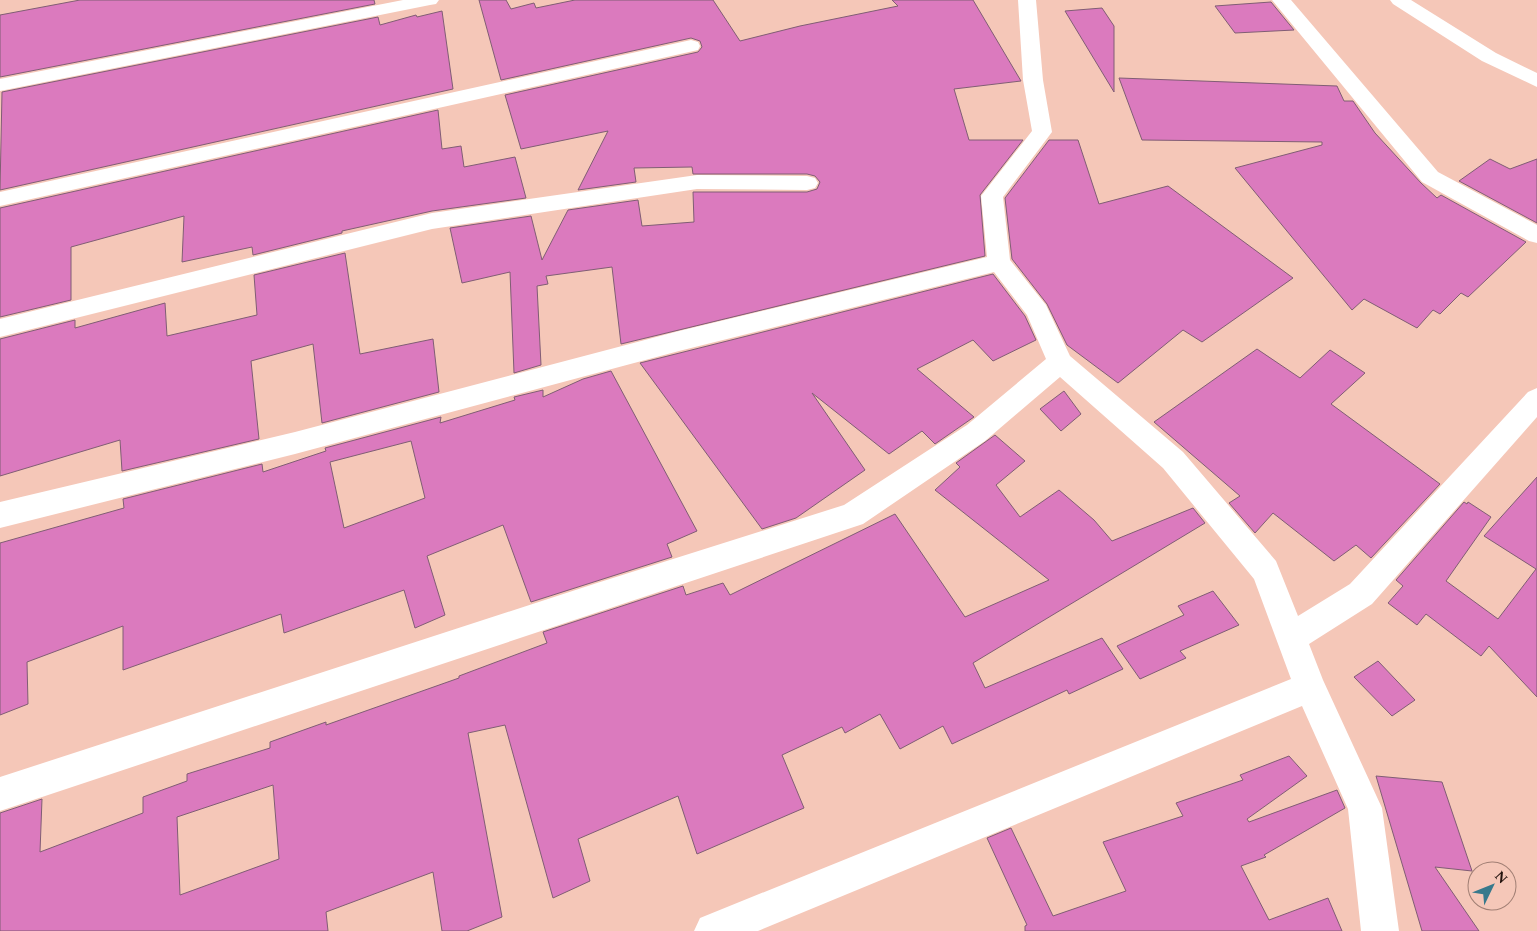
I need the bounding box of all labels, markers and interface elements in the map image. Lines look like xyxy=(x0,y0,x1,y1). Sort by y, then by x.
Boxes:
north arrow xyxy=(1467,861,1517,911)
text: N xyxy=(1490,866,1513,889)

